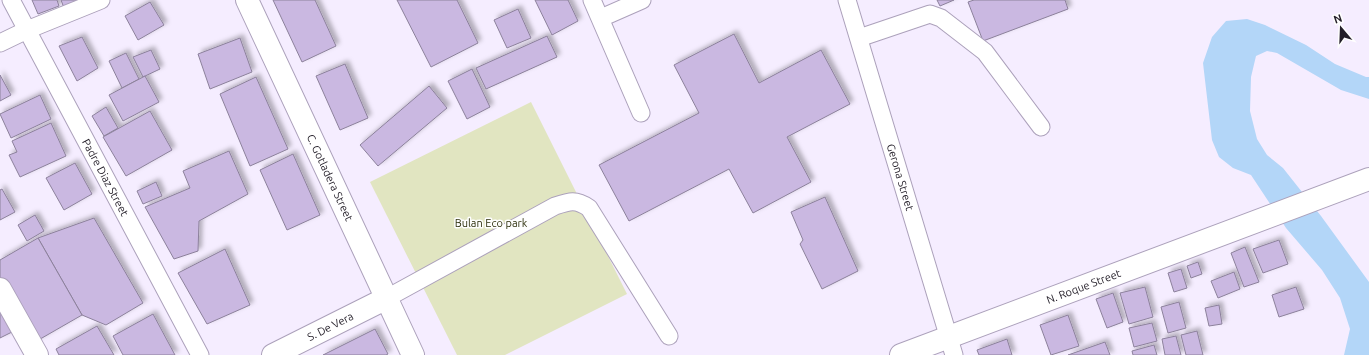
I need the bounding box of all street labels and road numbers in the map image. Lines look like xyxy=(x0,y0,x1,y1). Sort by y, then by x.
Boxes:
street label: C. Gotladera Street xyxy=(305,132,356,223)
street label: Padre Diaz Street xyxy=(80,137,131,219)
street label: Gerona Street xyxy=(885,142,916,213)
street label: N. Roque Street xyxy=(1045,267,1123,306)
street label: S. De Vera xyxy=(305,310,355,343)

